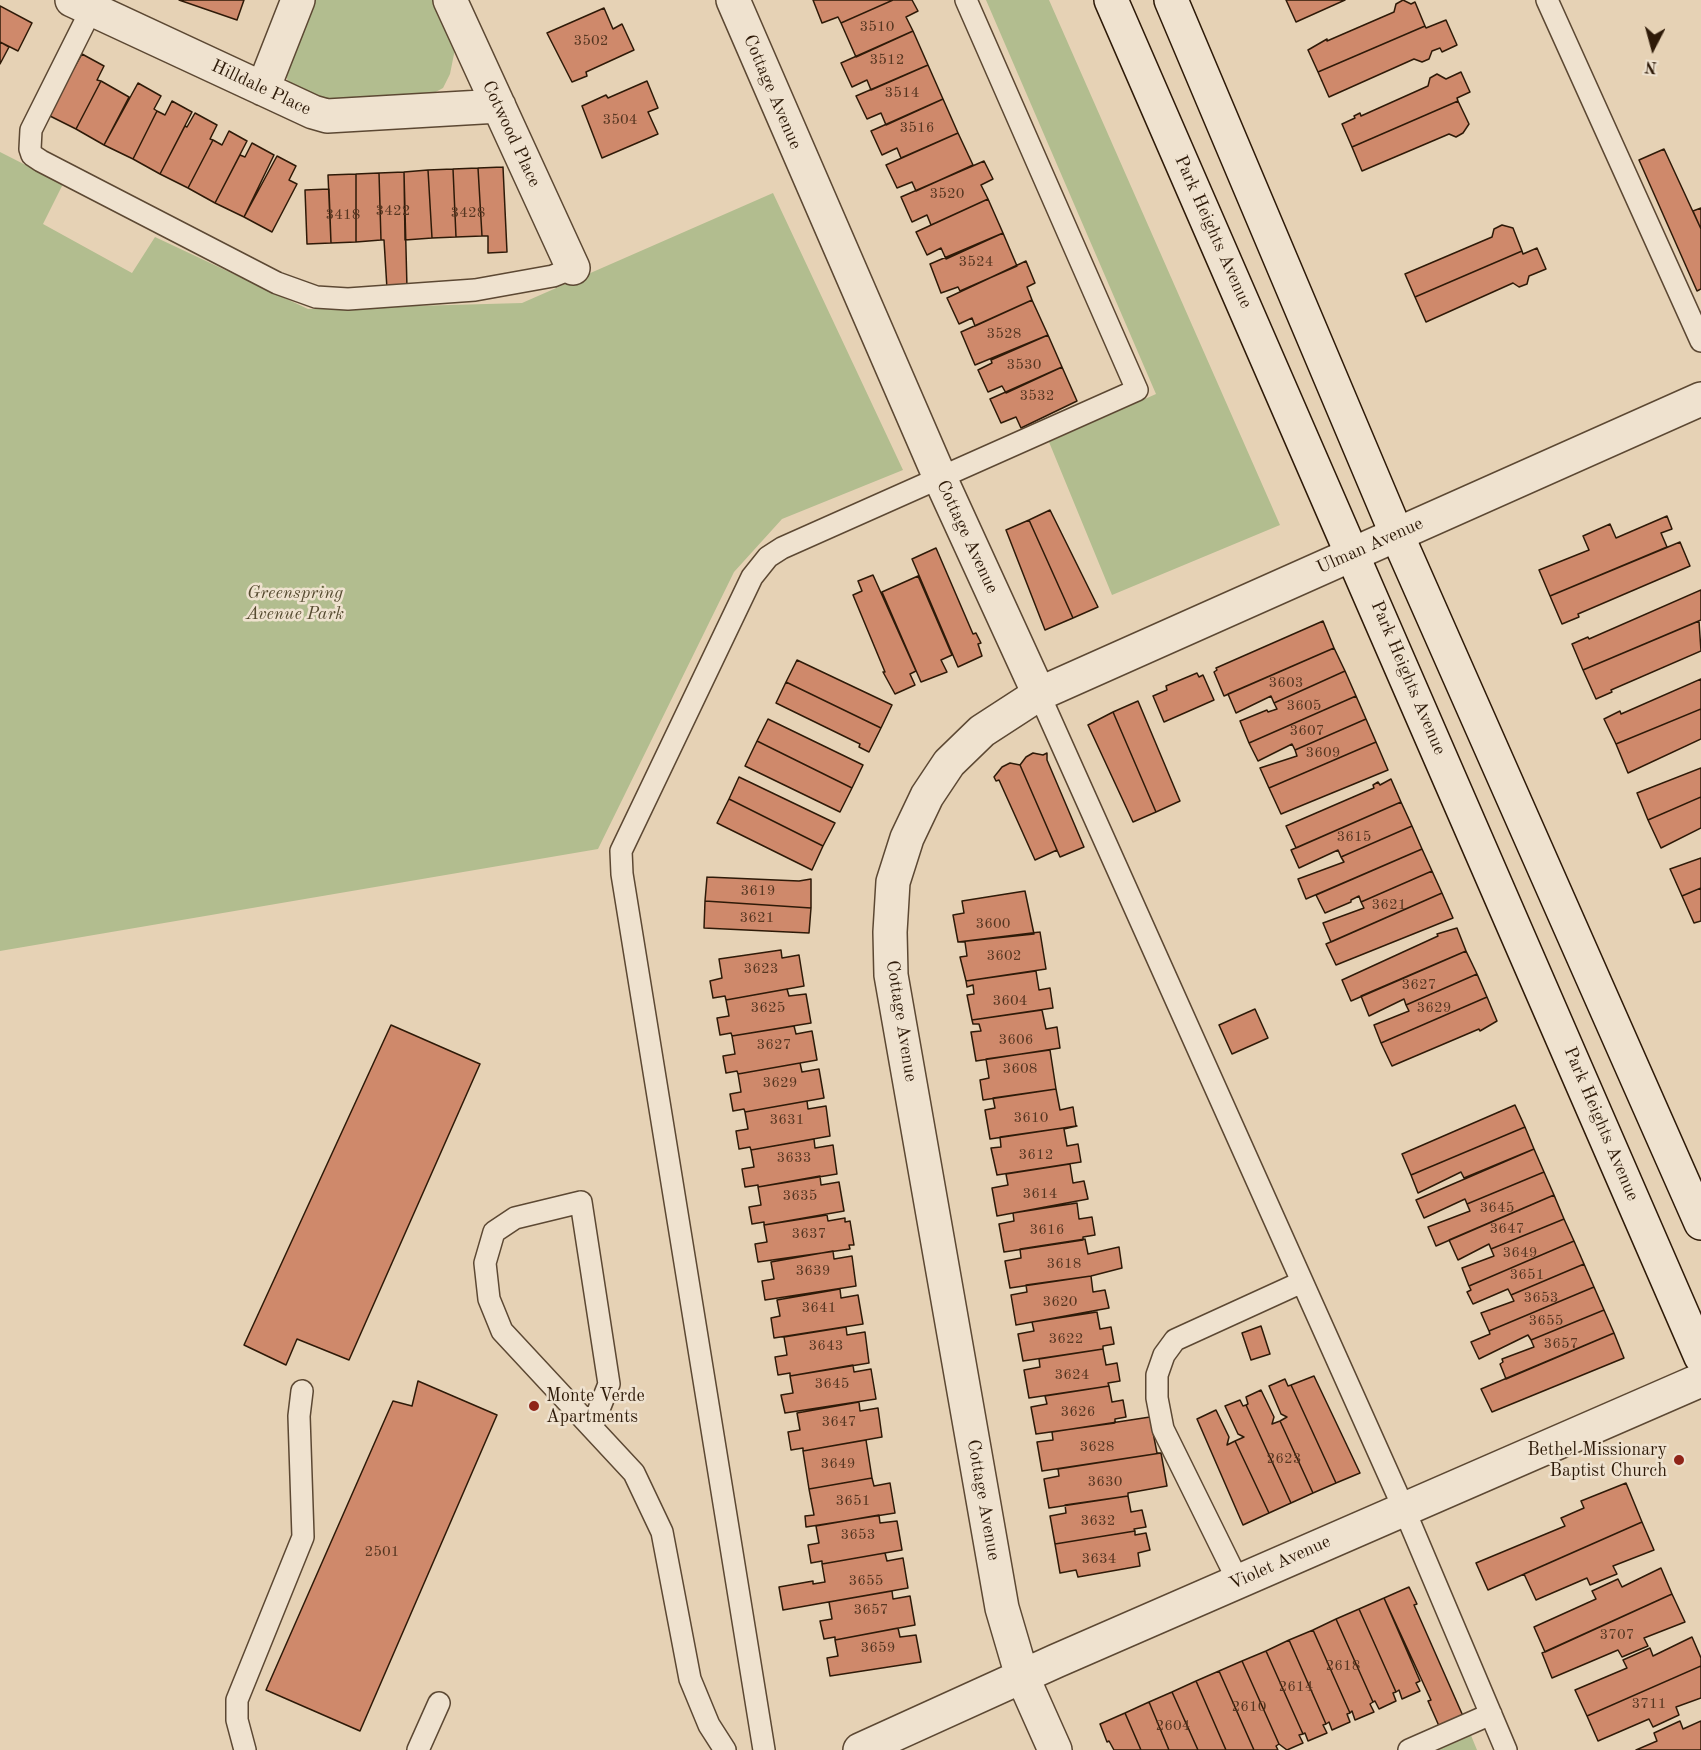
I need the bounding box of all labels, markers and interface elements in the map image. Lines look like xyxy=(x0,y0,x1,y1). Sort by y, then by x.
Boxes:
house number: 3510 xyxy=(860,18,894,36)
north arrow xyxy=(1623,18,1683,78)
street label: Cottage Avenue xyxy=(738,31,806,153)
house number: 3502 xyxy=(574,32,608,50)
house number: 3512 xyxy=(870,51,904,69)
street label: Hilldale Place xyxy=(208,56,314,120)
text: N xyxy=(1644,57,1658,74)
street label: Cotwood Place xyxy=(477,77,545,191)
house number: 3514 xyxy=(885,84,919,102)
house number: 3504 xyxy=(603,111,637,129)
house number: 3516 xyxy=(900,119,934,137)
street label: Park Heights Avenue xyxy=(1170,152,1256,312)
house number: 3520 xyxy=(930,185,964,203)
house number: 3422 xyxy=(376,202,410,220)
house number: 3428 xyxy=(451,204,485,222)
house number: 3418 xyxy=(326,206,360,224)
house number: 3524 xyxy=(959,253,993,271)
house number: 3528 xyxy=(987,325,1021,343)
house number: 3530 xyxy=(1007,356,1041,374)
house number: 3532 xyxy=(1020,387,1054,405)
street label: Cottage Avenue xyxy=(931,477,1003,597)
street label: Ulman Avenue xyxy=(1314,513,1426,579)
park label: Greenspring Avenue Park xyxy=(246,582,344,624)
street label: Park Heights Avenue xyxy=(1366,598,1450,758)
house number: 3603 xyxy=(1269,674,1303,692)
house number: 3605 xyxy=(1287,697,1321,715)
house number: 3607 xyxy=(1290,722,1324,740)
house number: 3609 xyxy=(1306,744,1340,762)
house number: 3615 xyxy=(1337,828,1371,846)
house number: 3619 xyxy=(741,882,775,900)
house number: 3621 xyxy=(1372,896,1406,914)
house number: 3621 xyxy=(740,909,774,927)
house number: 3600 xyxy=(976,915,1010,933)
house number: 3602 xyxy=(987,947,1021,965)
street label: Cottage Avenue xyxy=(881,959,921,1083)
house number: 3623 xyxy=(744,960,778,978)
house number: 3627 xyxy=(1402,976,1436,994)
house number: 3604 xyxy=(993,992,1027,1010)
house number: 3625 xyxy=(751,999,785,1017)
house number: 3629 xyxy=(1417,999,1451,1017)
house number: 3606 xyxy=(999,1031,1033,1049)
house number: 3627 xyxy=(757,1036,791,1054)
street label: Park Heights Avenue xyxy=(1559,1044,1643,1204)
house number: 3608 xyxy=(1003,1060,1037,1078)
house number: 3629 xyxy=(763,1074,797,1092)
house number: 3610 xyxy=(1014,1109,1048,1127)
house number: 3631 xyxy=(770,1111,804,1129)
house number: 3612 xyxy=(1019,1146,1053,1164)
house number: 3633 xyxy=(777,1149,811,1167)
house number: 3614 xyxy=(1023,1185,1057,1203)
house number: 3635 xyxy=(783,1187,817,1205)
house number: 3645 xyxy=(1480,1199,1514,1217)
house number: 3647 xyxy=(1490,1220,1524,1238)
house number: 3616 xyxy=(1030,1221,1064,1239)
house number: 3637 xyxy=(792,1225,826,1243)
house number: 3649 xyxy=(1503,1244,1537,1262)
house number: 3618 xyxy=(1047,1255,1081,1273)
house number: 3639 xyxy=(796,1262,830,1280)
house number: 3651 xyxy=(1510,1266,1544,1284)
house number: 3653 xyxy=(1524,1289,1558,1307)
house number: 3620 xyxy=(1043,1293,1077,1311)
house number: 3641 xyxy=(802,1299,836,1317)
house number: 3655 xyxy=(1529,1312,1563,1330)
house number: 3622 xyxy=(1049,1330,1083,1348)
house number: 3657 xyxy=(1544,1335,1578,1353)
house number: 3643 xyxy=(809,1337,843,1355)
house number: 3624 xyxy=(1055,1366,1089,1384)
house number: 3645 xyxy=(815,1375,849,1393)
place label: Monte Verde Apartments xyxy=(546,1385,645,1428)
marker: Monte Verde Apartments xyxy=(527,1399,541,1413)
house number: 3626 xyxy=(1061,1403,1095,1421)
house number: 3647 xyxy=(822,1413,856,1431)
street label: Cottage Avenue xyxy=(962,1438,1004,1562)
house number: 3628 xyxy=(1080,1438,1114,1456)
place label: Bethel Missionary Baptist Church xyxy=(1527,1439,1667,1482)
house number: 2623 xyxy=(1267,1450,1301,1468)
marker: Bethel Missionary Baptist Church xyxy=(1672,1453,1686,1467)
house number: 3649 xyxy=(821,1455,855,1473)
house number: 3630 xyxy=(1088,1473,1122,1491)
house number: 3651 xyxy=(836,1492,870,1510)
house number: 3632 xyxy=(1081,1512,1115,1530)
house number: 3653 xyxy=(841,1526,875,1544)
street label: Violet Avenue xyxy=(1226,1531,1334,1595)
house number: 2501 xyxy=(365,1543,399,1561)
house number: 3634 xyxy=(1082,1550,1116,1568)
house number: 3655 xyxy=(849,1572,883,1590)
house number: 3657 xyxy=(854,1601,888,1619)
house number: 3707 xyxy=(1600,1626,1634,1644)
house number: 3659 xyxy=(861,1639,895,1657)
house number: 2618 xyxy=(1326,1657,1360,1675)
house number: 2614 xyxy=(1279,1678,1313,1696)
house number: 3711 xyxy=(1632,1695,1666,1713)
house number: 2610 xyxy=(1232,1698,1266,1716)
house number: 2604 xyxy=(1156,1717,1190,1735)

